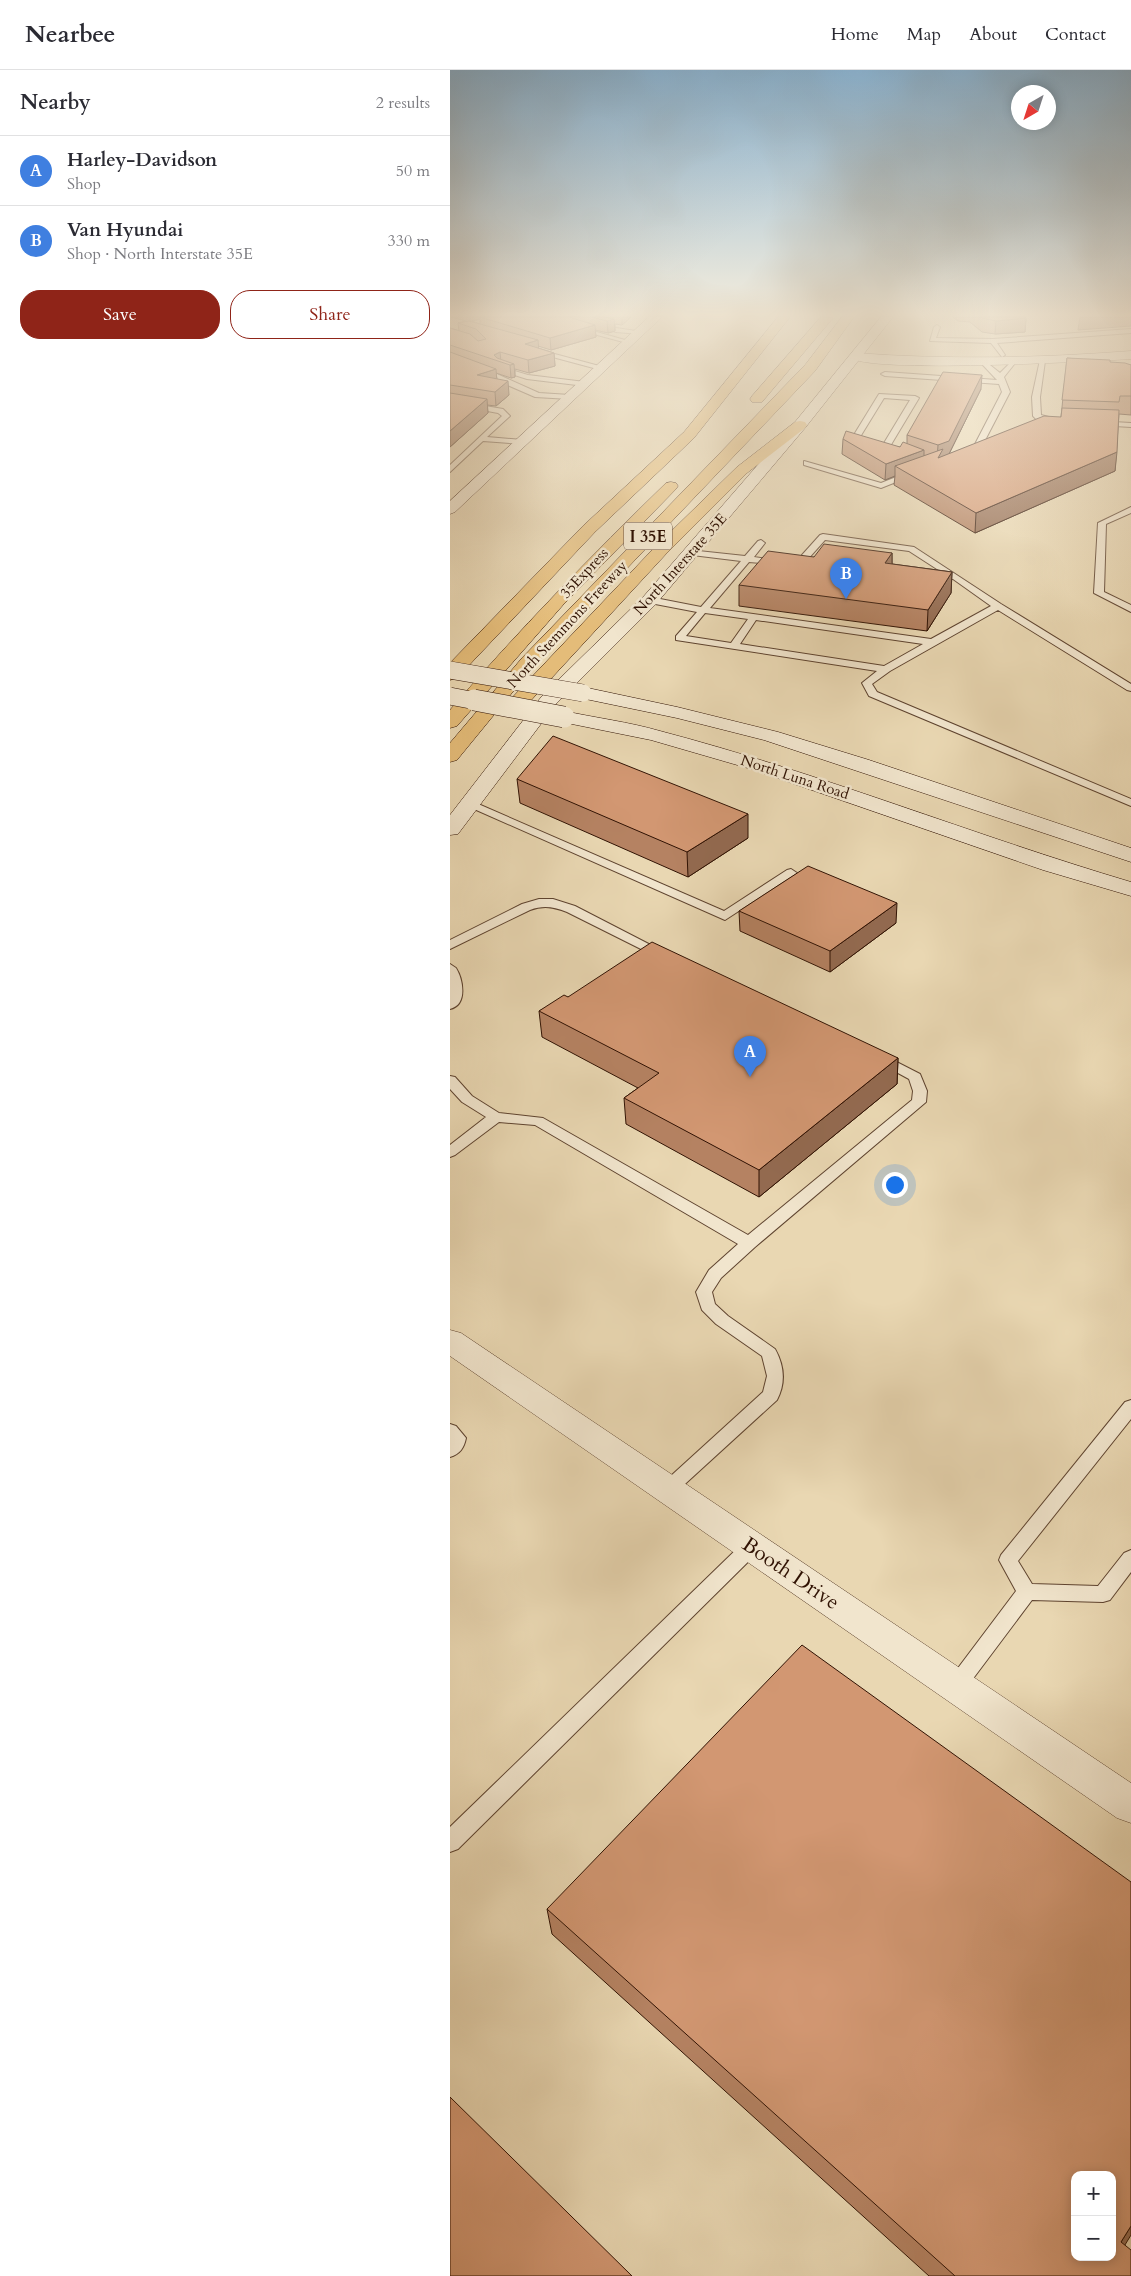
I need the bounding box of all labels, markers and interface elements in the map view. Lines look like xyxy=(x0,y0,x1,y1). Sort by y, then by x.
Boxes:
text: Nearbee xyxy=(25,18,115,51)
text: Home xyxy=(831,22,879,47)
text: Map xyxy=(907,22,941,47)
text: About xyxy=(969,22,1017,47)
text: Contact xyxy=(1045,22,1106,47)
north arrow xyxy=(1011,85,1056,130)
text: Nearby xyxy=(20,88,91,117)
text: 2 results xyxy=(376,92,430,114)
text: Harley-Davidson xyxy=(67,147,217,173)
text: A xyxy=(30,160,42,182)
text: 50 m xyxy=(396,160,430,182)
text: Shop xyxy=(67,173,101,195)
text: Van Hyundai xyxy=(67,217,183,243)
text: B xyxy=(30,230,42,252)
text: 330 m xyxy=(388,230,430,252)
text: Shop · North Interstate 35E xyxy=(67,243,253,265)
button: Save xyxy=(20,290,220,339)
button: Share xyxy=(230,290,430,339)
street label: North Interstate 35E xyxy=(629,509,731,619)
road number: I 35E xyxy=(624,522,672,550)
street label: 35Express xyxy=(555,543,613,603)
street label: North Stemmons Freeway xyxy=(503,556,631,692)
pin: B xyxy=(830,558,862,599)
street label: North Luna Road xyxy=(738,750,852,804)
pin: A xyxy=(734,1036,766,1077)
your location xyxy=(882,1172,908,1198)
street label: Booth Drive xyxy=(736,1530,845,1617)
map controls xyxy=(1071,2171,1116,2261)
button: + xyxy=(1071,2171,1116,2216)
button: − xyxy=(1071,2216,1116,2261)

